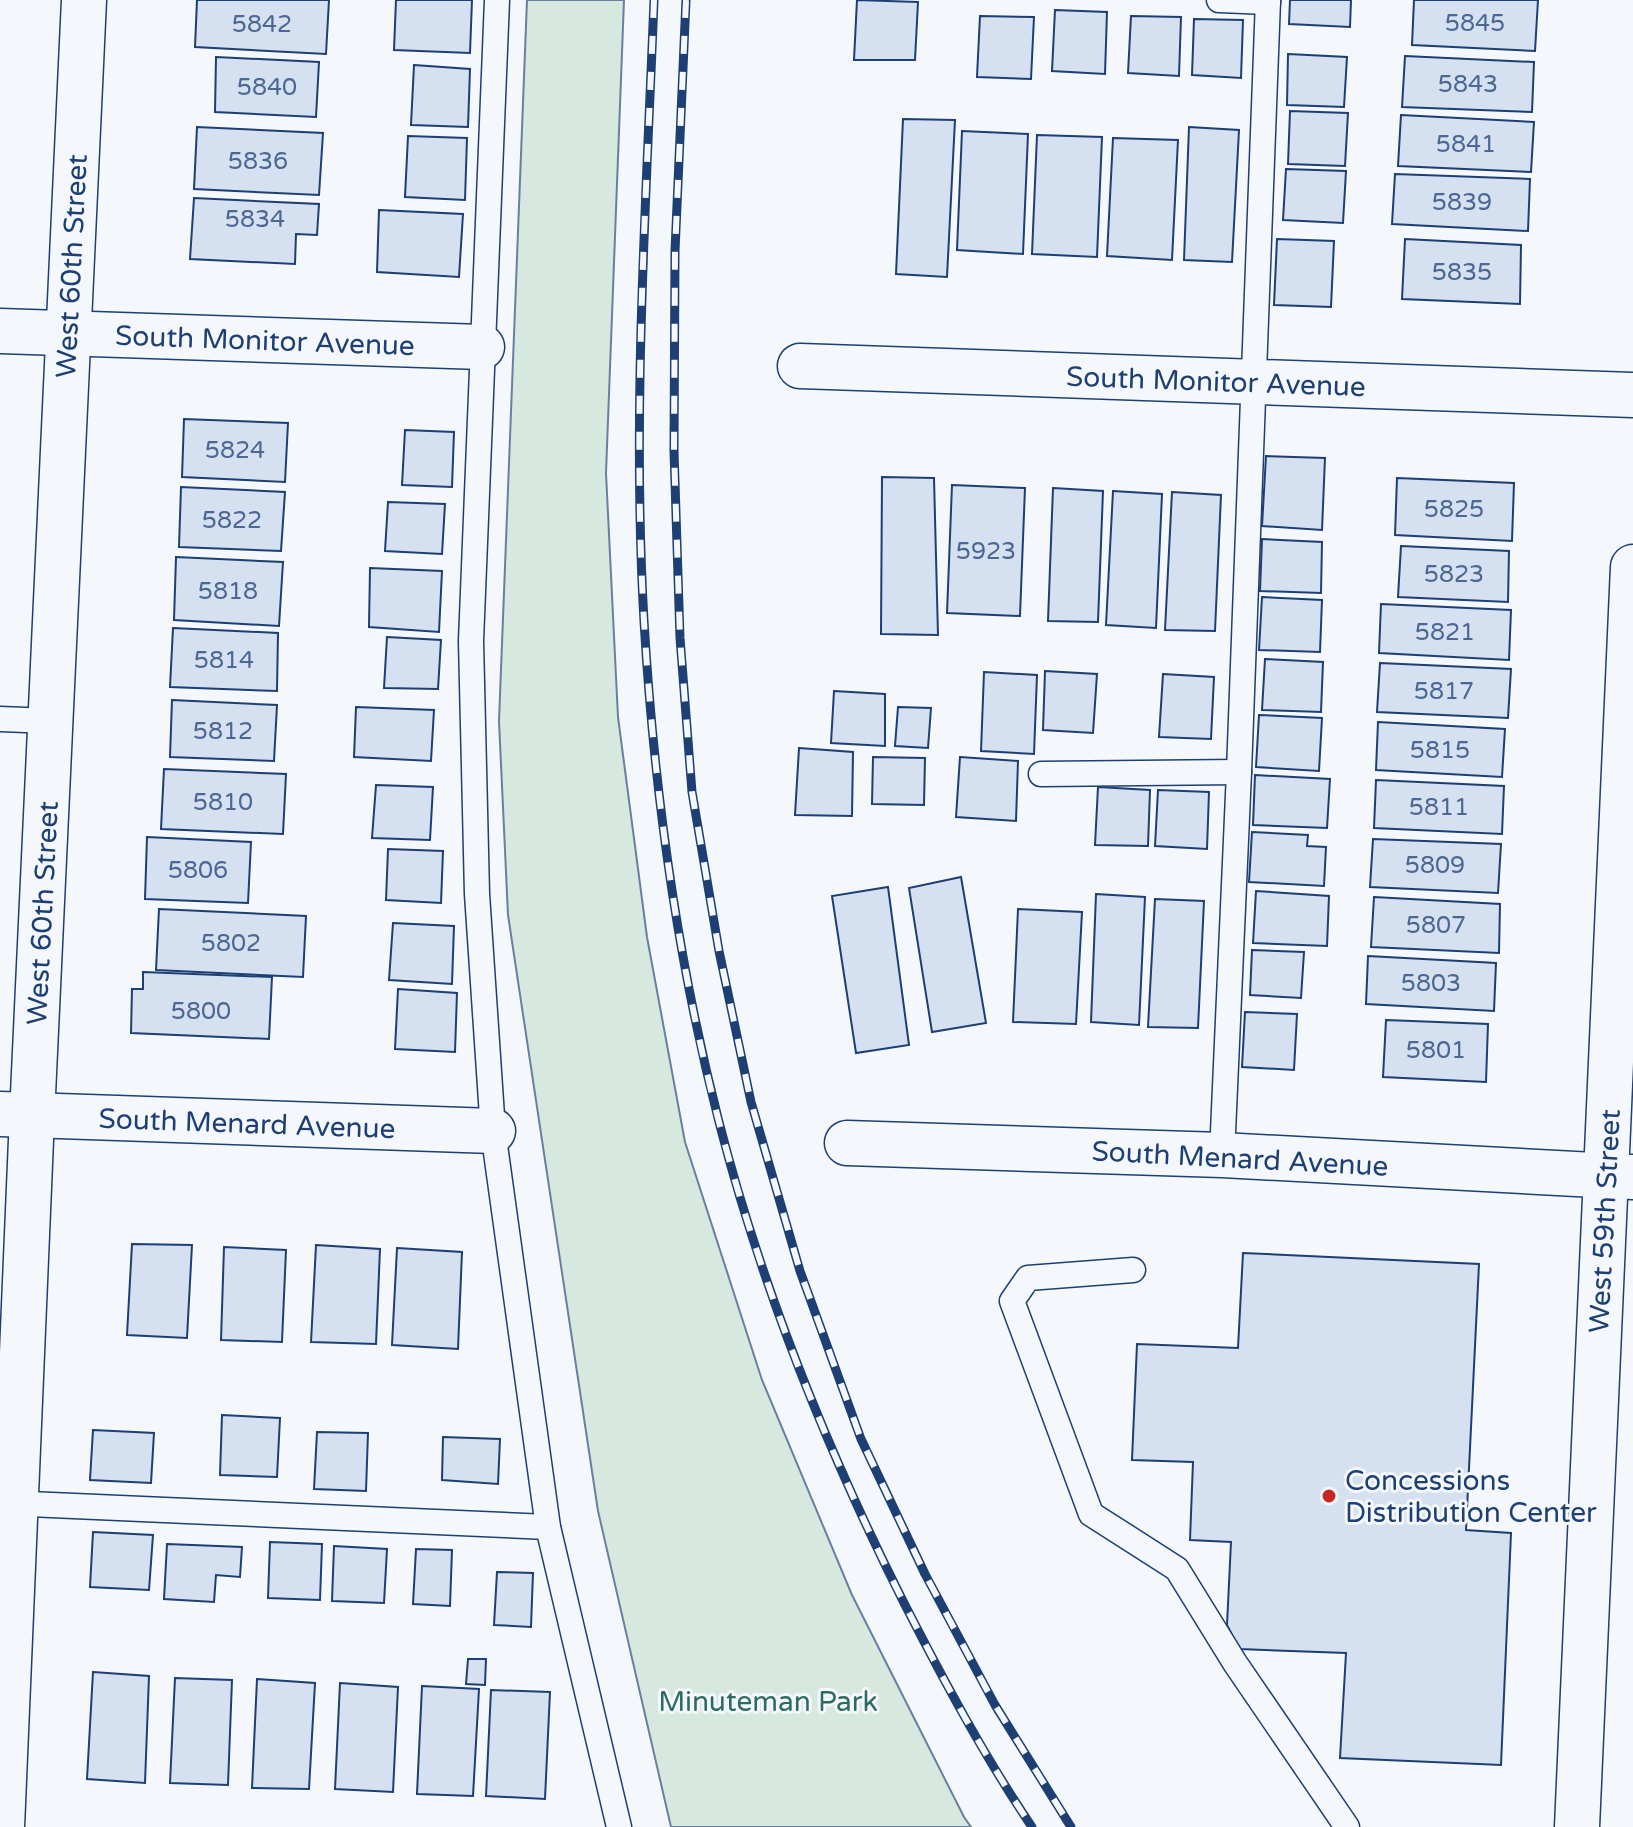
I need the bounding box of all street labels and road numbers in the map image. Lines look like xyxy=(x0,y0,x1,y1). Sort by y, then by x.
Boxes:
street label: West 60th Street xyxy=(49,153,95,379)
street label: South Monitor Avenue xyxy=(115,319,415,363)
street label: South Monitor Avenue xyxy=(1066,360,1366,404)
street label: West 60th Street xyxy=(20,800,66,1026)
street label: South Menard Avenue xyxy=(98,1102,396,1146)
street label: West 59th Street xyxy=(1582,1108,1628,1334)
street label: South Menard Avenue xyxy=(1091,1134,1389,1184)

